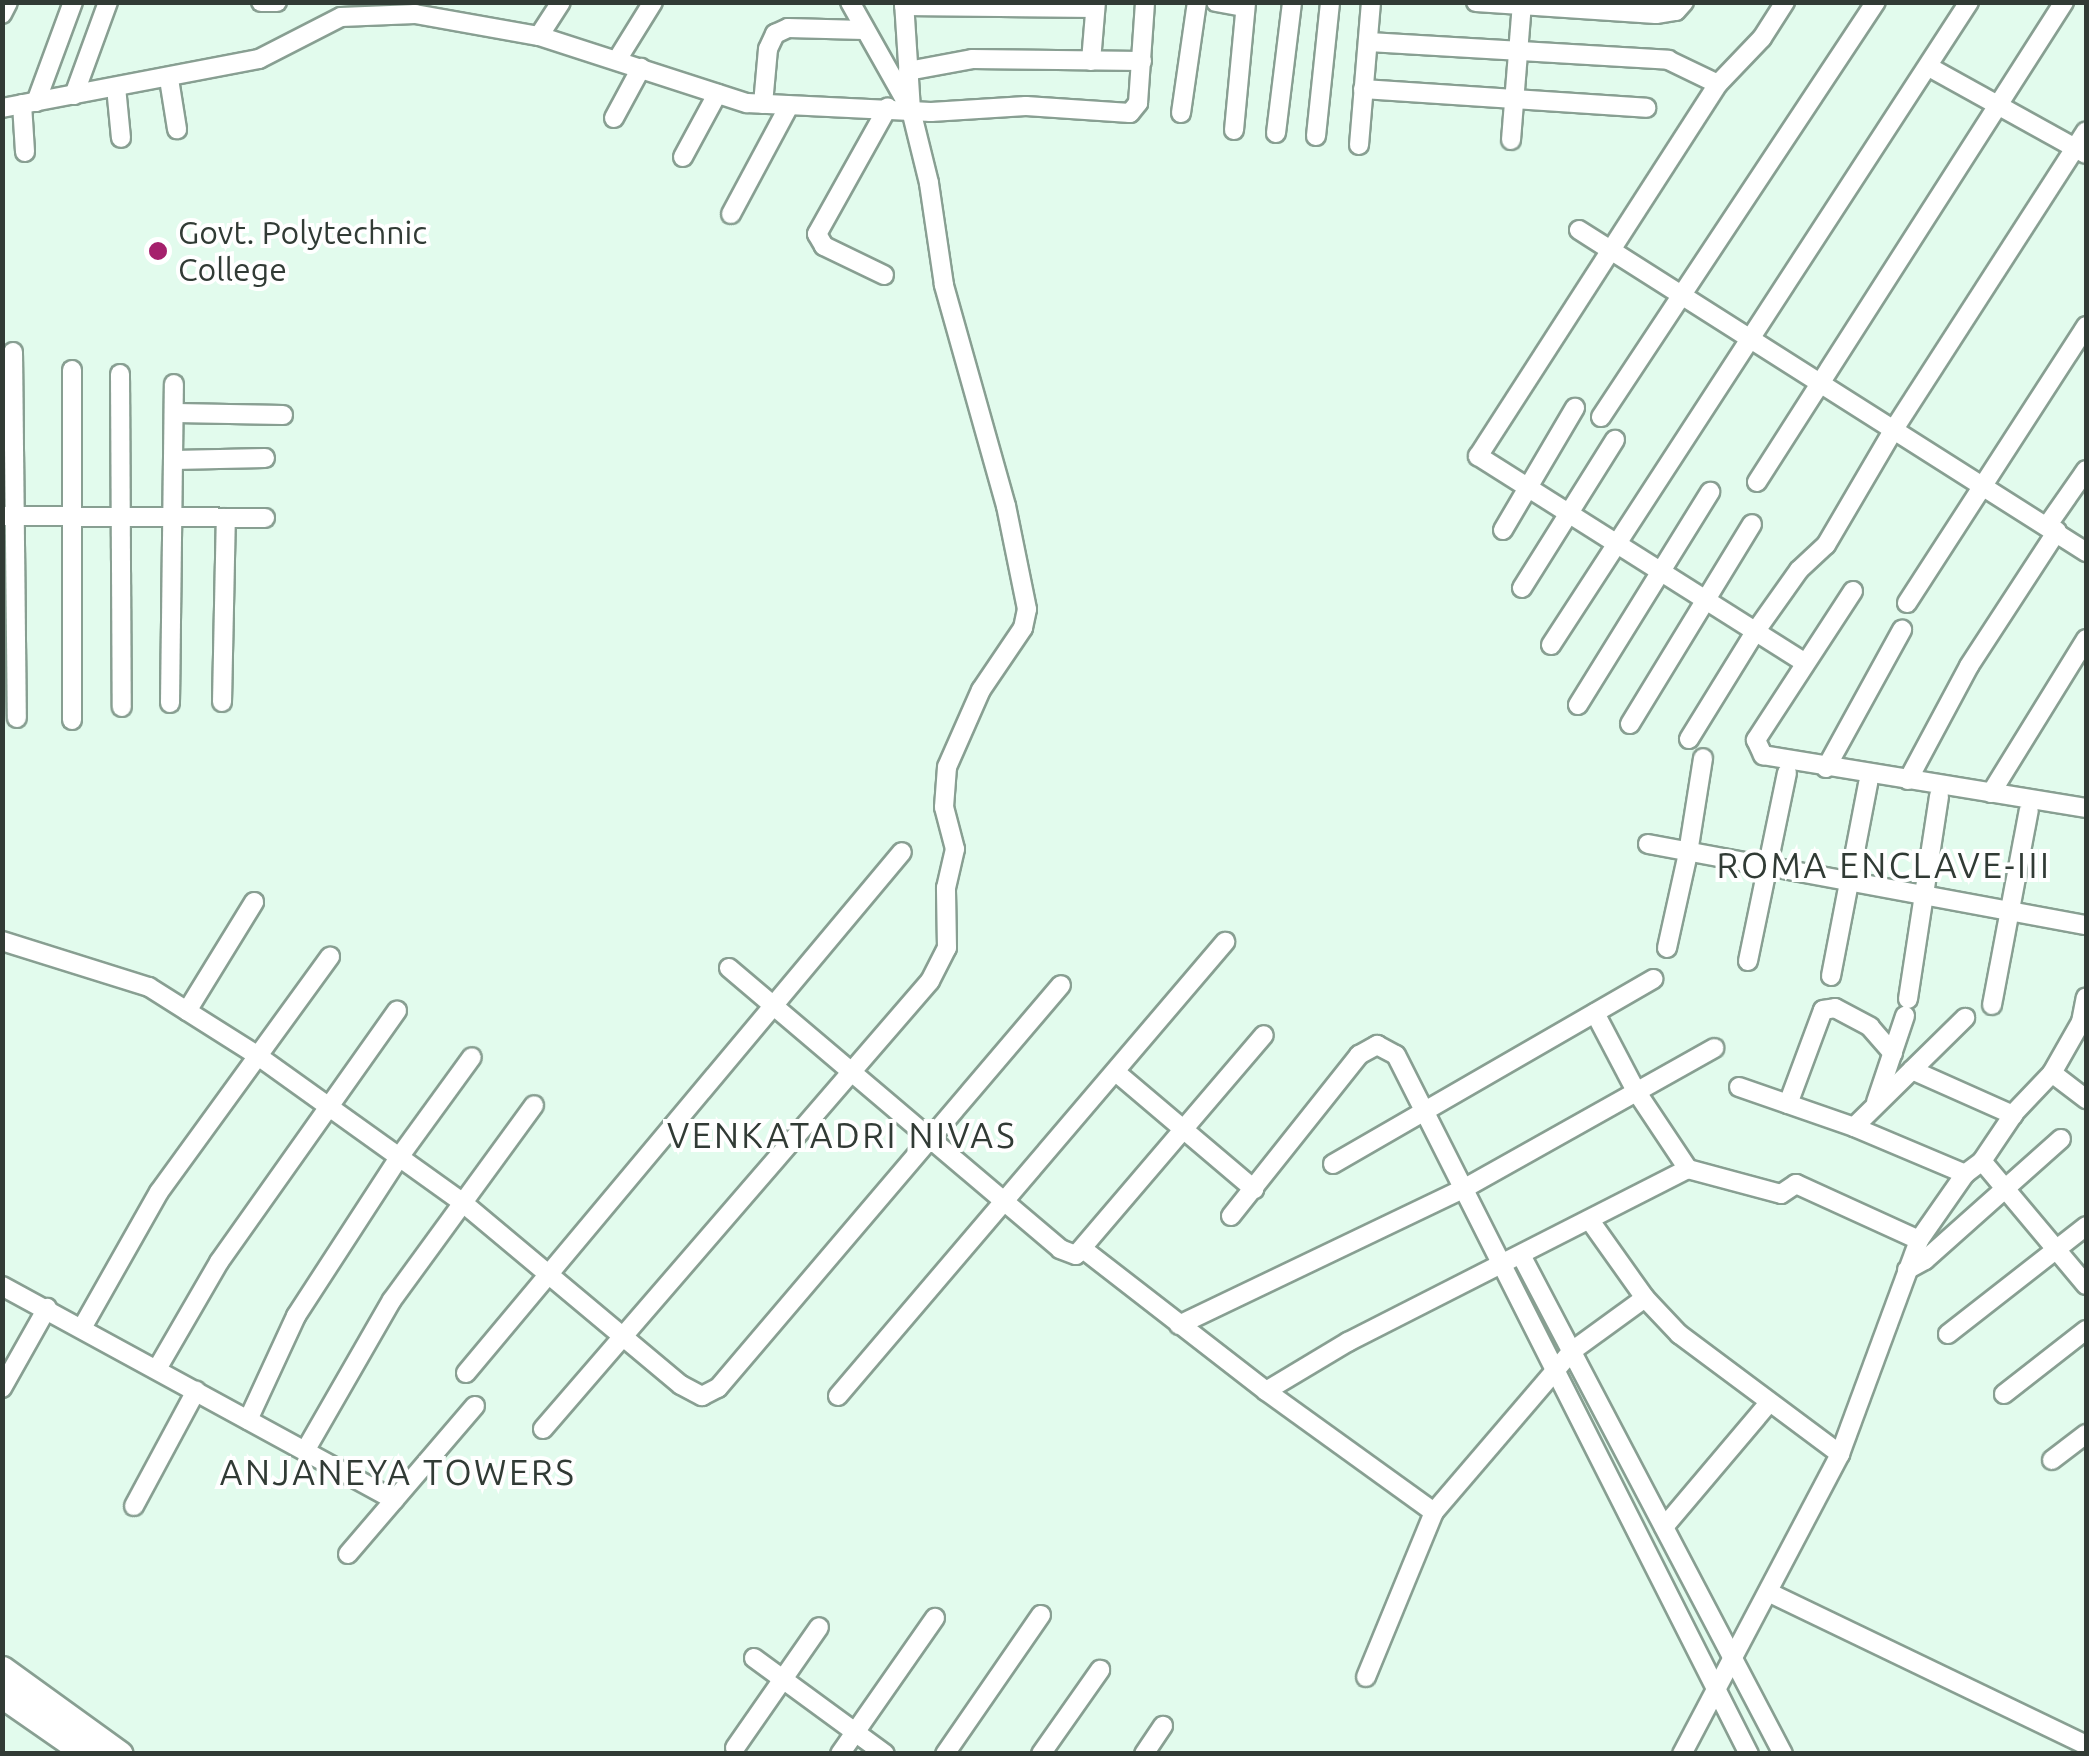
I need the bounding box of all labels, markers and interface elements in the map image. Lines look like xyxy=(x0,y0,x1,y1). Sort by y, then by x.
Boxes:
place label: Govt. Polytechnic College xyxy=(178,214,427,289)
marker: Govt. Polytechnic College xyxy=(147,240,169,262)
district label: ROMA ENCLAVE-III xyxy=(1717,844,2051,886)
district label: VENKATADRI NIVAS xyxy=(667,1114,1017,1156)
district label: ANJANEYA TOWERS xyxy=(220,1451,576,1493)

